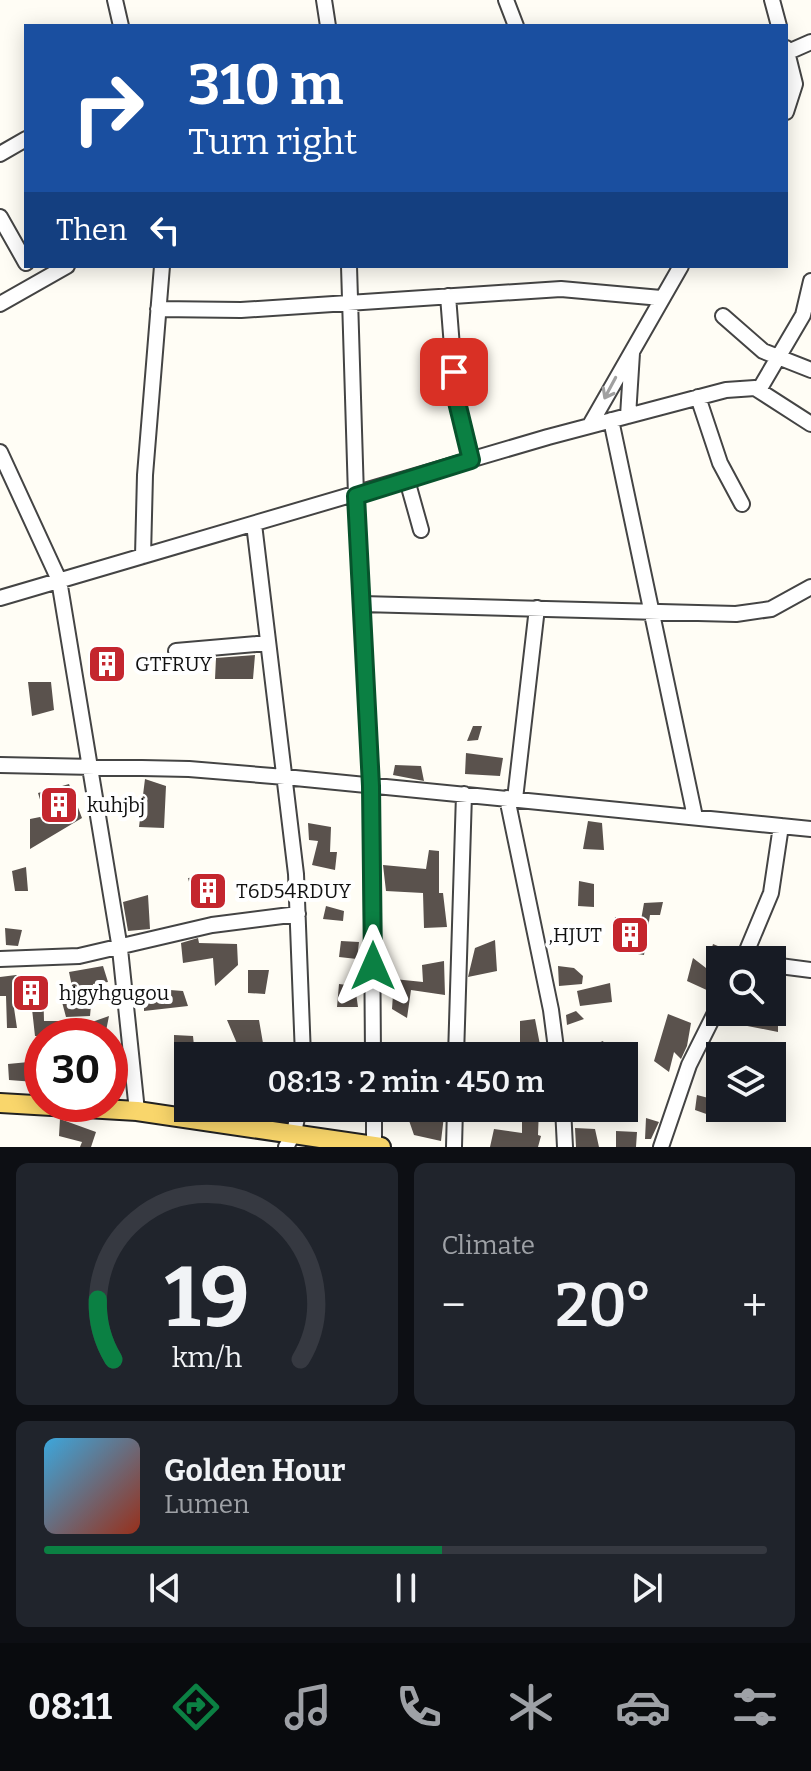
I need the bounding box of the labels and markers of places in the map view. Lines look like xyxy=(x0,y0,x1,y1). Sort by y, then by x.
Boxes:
pin xyxy=(420,338,488,406)
building icon: GTFRUY xyxy=(86,643,128,685)
place label: GTFRUY xyxy=(135,652,212,676)
building icon: kuhjbj xyxy=(38,784,80,826)
place label: kuhjbj xyxy=(87,793,145,818)
building icon: T6D54RDUY xyxy=(187,870,229,912)
place label: T6D54RDUY xyxy=(236,879,351,903)
building icon: ,HJUT xyxy=(609,914,651,956)
place label: ,HJUT xyxy=(548,923,602,947)
building icon: hjgyhgugou xyxy=(10,972,52,1014)
place label: hjgyhgugou xyxy=(59,981,169,1006)

